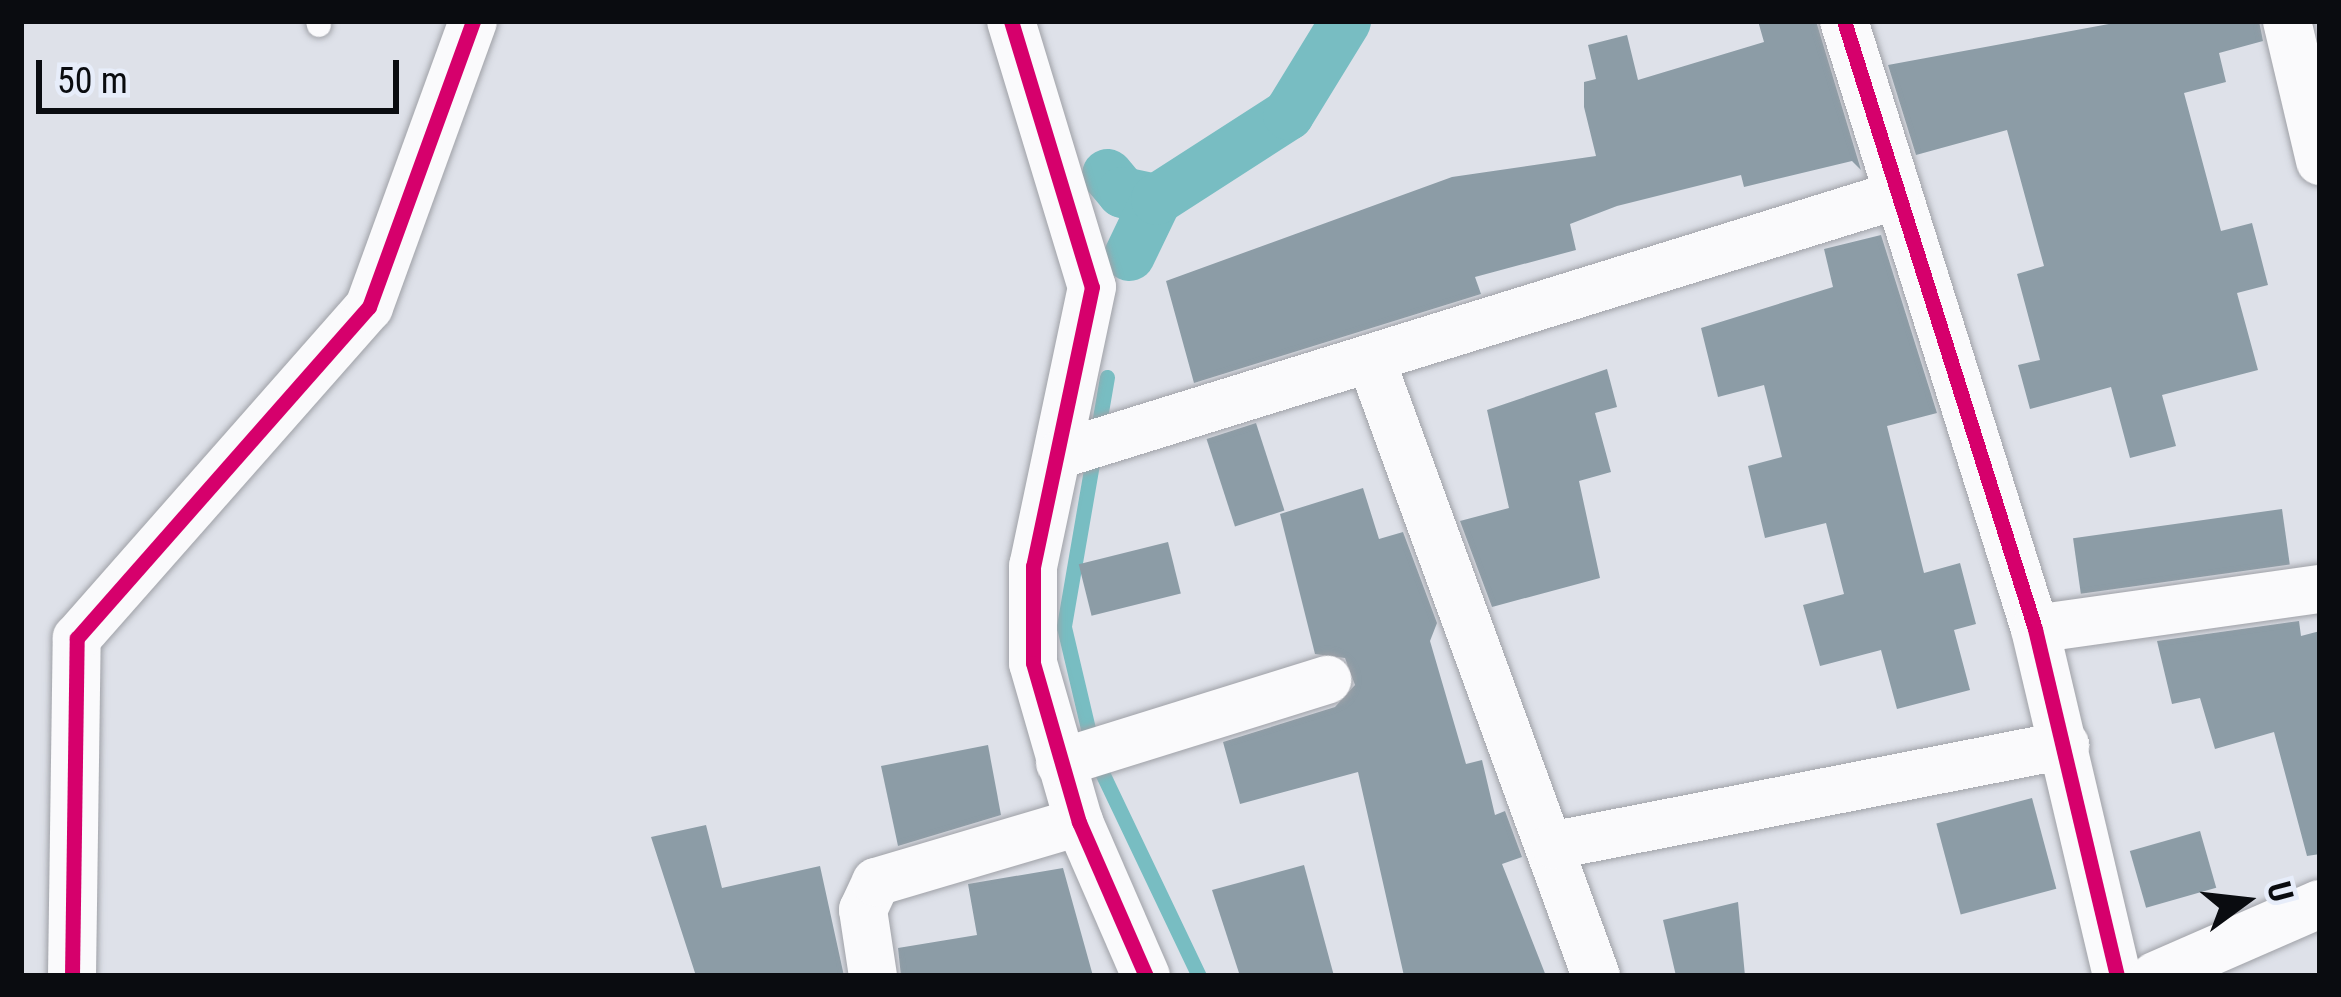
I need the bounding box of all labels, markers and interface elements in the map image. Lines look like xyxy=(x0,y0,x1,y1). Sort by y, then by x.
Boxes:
scale bar xyxy=(42,36,405,110)
text: 50 m xyxy=(57,60,128,102)
north arrow xyxy=(2185,841,2305,961)
text: U xyxy=(2259,877,2302,906)

